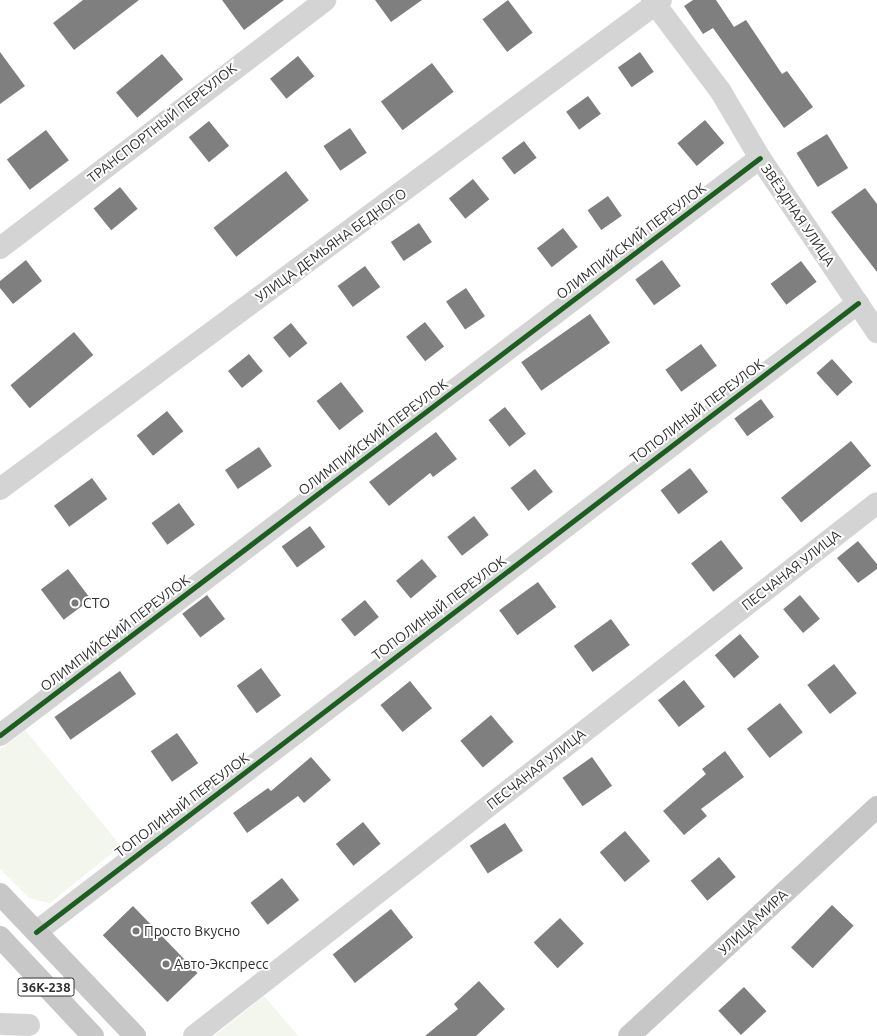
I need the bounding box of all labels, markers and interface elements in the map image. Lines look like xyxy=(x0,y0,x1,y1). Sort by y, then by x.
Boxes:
street label: ТРАНСПОРТНЫЙ ПЕРЕУЛОК xyxy=(84,60,240,186)
street label: ЗВЁЗДНАЯ УЛИЦА xyxy=(758,161,838,269)
street label: ОЛИМПИЙСКИЙ ПЕРЕУЛОК xyxy=(553,179,709,303)
street label: УЛИЦА ДЕМЬЯНА БЕДНОГО xyxy=(252,184,410,306)
street label: ТОПОЛИНЫЙ ПЕРЕУЛОК xyxy=(627,355,767,467)
street label: ОЛИМПИЙСКИЙ ПЕРЕУЛОК xyxy=(295,375,451,499)
street label: ПЕСЧАНАЯ УЛИЦА xyxy=(738,526,844,614)
street label: ТОПОЛИНЫЙ ПЕРЕУЛОК xyxy=(369,552,509,664)
street label: ОЛИМПИЙСКИЙ ПЕРЕУЛОК xyxy=(37,571,193,695)
place label: СТО xyxy=(83,595,110,611)
marker: СТО xyxy=(70,598,80,608)
street label: ПЕСЧАНАЯ УЛИЦА xyxy=(483,725,589,813)
street label: ТОПОЛИНЫЙ ПЕРЕУЛОК xyxy=(112,749,252,861)
street label: УЛИЦА МИРА xyxy=(715,886,791,958)
place label: Просто Вкусно xyxy=(144,923,240,939)
marker: Просто Вкусно xyxy=(131,926,141,936)
place label: Авто-Экспресс xyxy=(174,956,268,972)
marker: Авто-Экспресс xyxy=(161,959,171,969)
road number: 36К-238 xyxy=(17,976,75,998)

